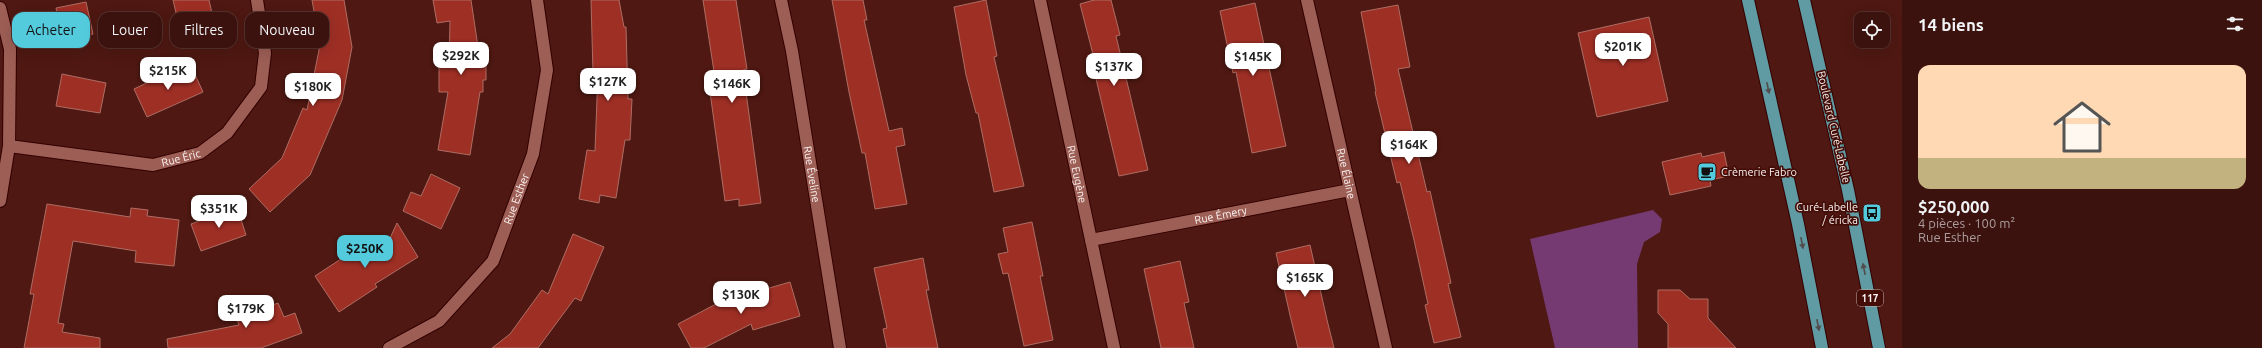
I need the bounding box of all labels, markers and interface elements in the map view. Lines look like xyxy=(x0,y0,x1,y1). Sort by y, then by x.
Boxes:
chip: Acheter xyxy=(12,12,90,48)
chip: Louer xyxy=(98,12,162,48)
chip: Filtres xyxy=(170,12,237,48)
chip: Nouveau xyxy=(245,12,329,48)
map controls xyxy=(1854,12,1890,48)
button: locate xyxy=(1854,12,1890,48)
icon: filters xyxy=(2224,13,2246,35)
text: 14 biens xyxy=(1918,15,1984,34)
pin: $201K xyxy=(1595,33,1651,67)
text: $201K xyxy=(1604,39,1642,53)
pin: $292K xyxy=(433,42,489,76)
pin: $145K xyxy=(1225,43,1281,77)
text: $292K xyxy=(442,48,480,62)
text: $145K xyxy=(1234,49,1272,63)
pin: $137K xyxy=(1086,53,1142,87)
pin: $215K xyxy=(140,57,196,91)
text: $137K xyxy=(1095,59,1133,73)
text: $215K xyxy=(149,63,187,77)
pin: $127K xyxy=(580,68,636,102)
pin: $146K xyxy=(704,70,760,104)
street label: Boulevard Curé-Labelle xyxy=(1815,70,1853,184)
pin: $180K xyxy=(285,73,341,107)
text: $127K xyxy=(589,74,627,88)
text: $146K xyxy=(713,76,751,90)
text: $180K xyxy=(294,79,332,93)
one-way arrow xyxy=(1766,82,1772,95)
icon: home xyxy=(2046,91,2118,163)
pin: $164K xyxy=(1381,131,1437,165)
text: $164K xyxy=(1390,137,1428,151)
street label: Rue Eugène xyxy=(1065,144,1089,204)
street label: Rue Éveline xyxy=(801,145,822,203)
street label: Rue Éric xyxy=(160,147,202,169)
street label: Rue Élaine xyxy=(1335,147,1358,200)
cafe icon: Crèmerie Fabro xyxy=(1696,161,1718,183)
place label: Crèmerie Fabro xyxy=(1721,166,1797,178)
street label: Rue Esther xyxy=(501,171,532,226)
pin: $351K xyxy=(191,195,247,229)
text: $250,000 xyxy=(1918,197,1989,216)
text: $351K xyxy=(200,201,238,215)
place label: Curé-Labelle / éricka xyxy=(1796,201,1858,226)
bus stop icon: Curé-Labelle / éricka xyxy=(1861,202,1883,224)
street label: Rue Émery xyxy=(1193,204,1249,226)
text: 4 pièces · 100 m² xyxy=(1918,216,2015,230)
text: Rue Esther xyxy=(1918,230,1981,244)
pin: $250K xyxy=(337,235,393,269)
one-way arrow xyxy=(1799,237,1805,249)
text: $250K xyxy=(346,241,384,255)
one-way arrow xyxy=(1861,262,1867,275)
pin: $165K xyxy=(1277,264,1333,298)
text: $165K xyxy=(1286,270,1324,284)
pin: $130K xyxy=(713,281,769,315)
text: $130K xyxy=(722,287,760,301)
road number: 117 xyxy=(1857,290,1883,306)
pin: $179K xyxy=(218,295,274,329)
text: $179K xyxy=(227,301,265,315)
one-way arrow xyxy=(1815,319,1821,331)

